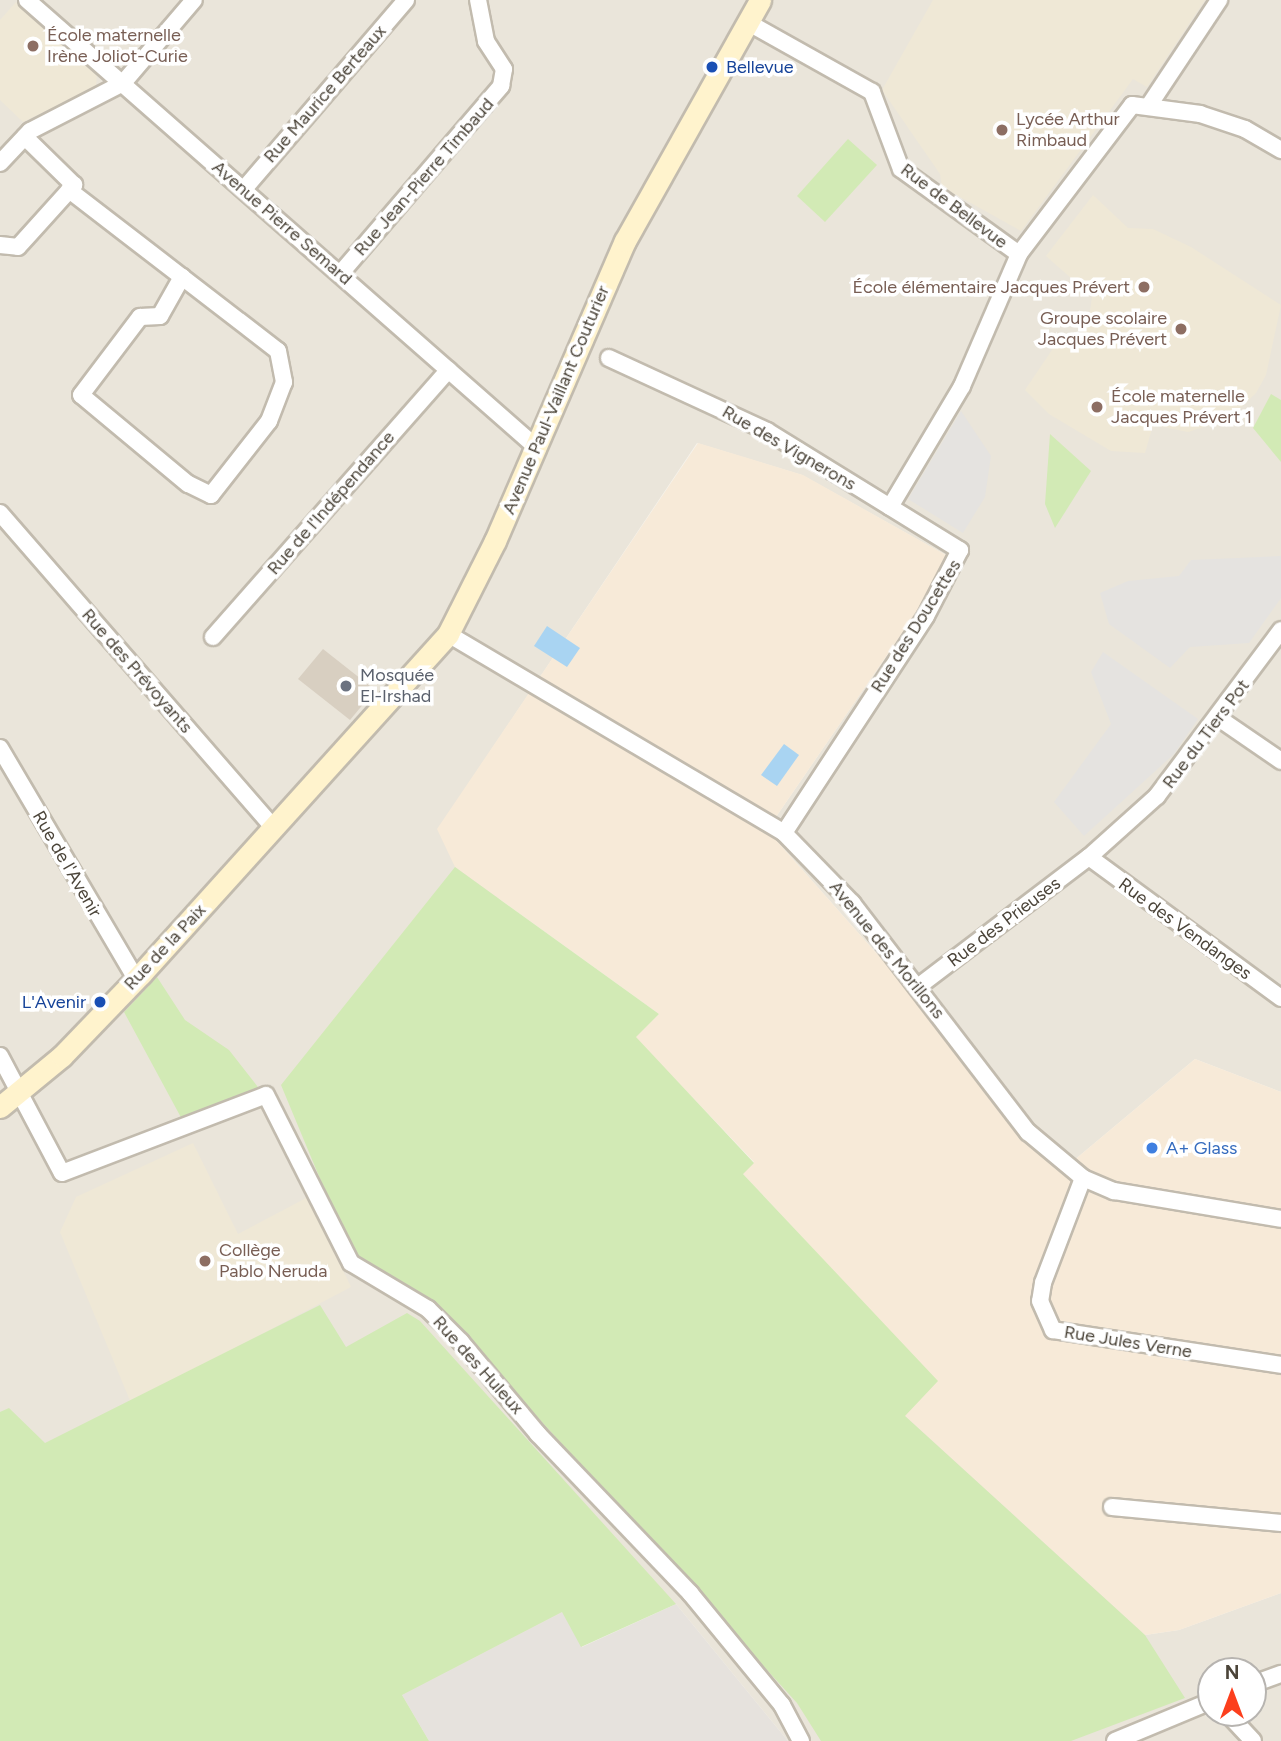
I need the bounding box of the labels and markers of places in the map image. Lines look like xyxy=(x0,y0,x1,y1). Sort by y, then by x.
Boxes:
place label: École maternelle Irène Joliot-Curie xyxy=(47,25,188,68)
marker: École maternelle Irène Joliot-Curie xyxy=(25,38,41,54)
place label: Bellevue xyxy=(726,56,794,78)
marker: Bellevue xyxy=(704,59,720,75)
place label: Lycée Arthur Rimbaud xyxy=(1016,109,1120,152)
marker: Lycée Arthur Rimbaud xyxy=(994,122,1010,138)
place label: École élémentaire Jacques Prévert xyxy=(852,276,1130,298)
marker: École élémentaire Jacques Prévert xyxy=(1136,279,1152,295)
place label: Groupe scolaire Jacques Prévert xyxy=(1038,308,1167,350)
marker: Groupe scolaire Jacques Prévert xyxy=(1173,321,1189,337)
place label: École maternelle Jacques Prévert 1 xyxy=(1111,386,1252,428)
marker: École maternelle Jacques Prévert 1 xyxy=(1089,399,1105,415)
place label: Mosquée El-Irshad xyxy=(360,665,434,708)
marker: Mosquée El-Irshad xyxy=(338,678,354,694)
place label: L'Avenir xyxy=(22,991,86,1013)
marker: L'Avenir xyxy=(92,994,108,1010)
place label: A+ Glass xyxy=(1166,1137,1237,1159)
marker: A+ Glass xyxy=(1144,1140,1160,1156)
place label: Collège Pablo Neruda xyxy=(219,1240,327,1282)
marker: Collège Pablo Neruda xyxy=(197,1253,213,1269)

